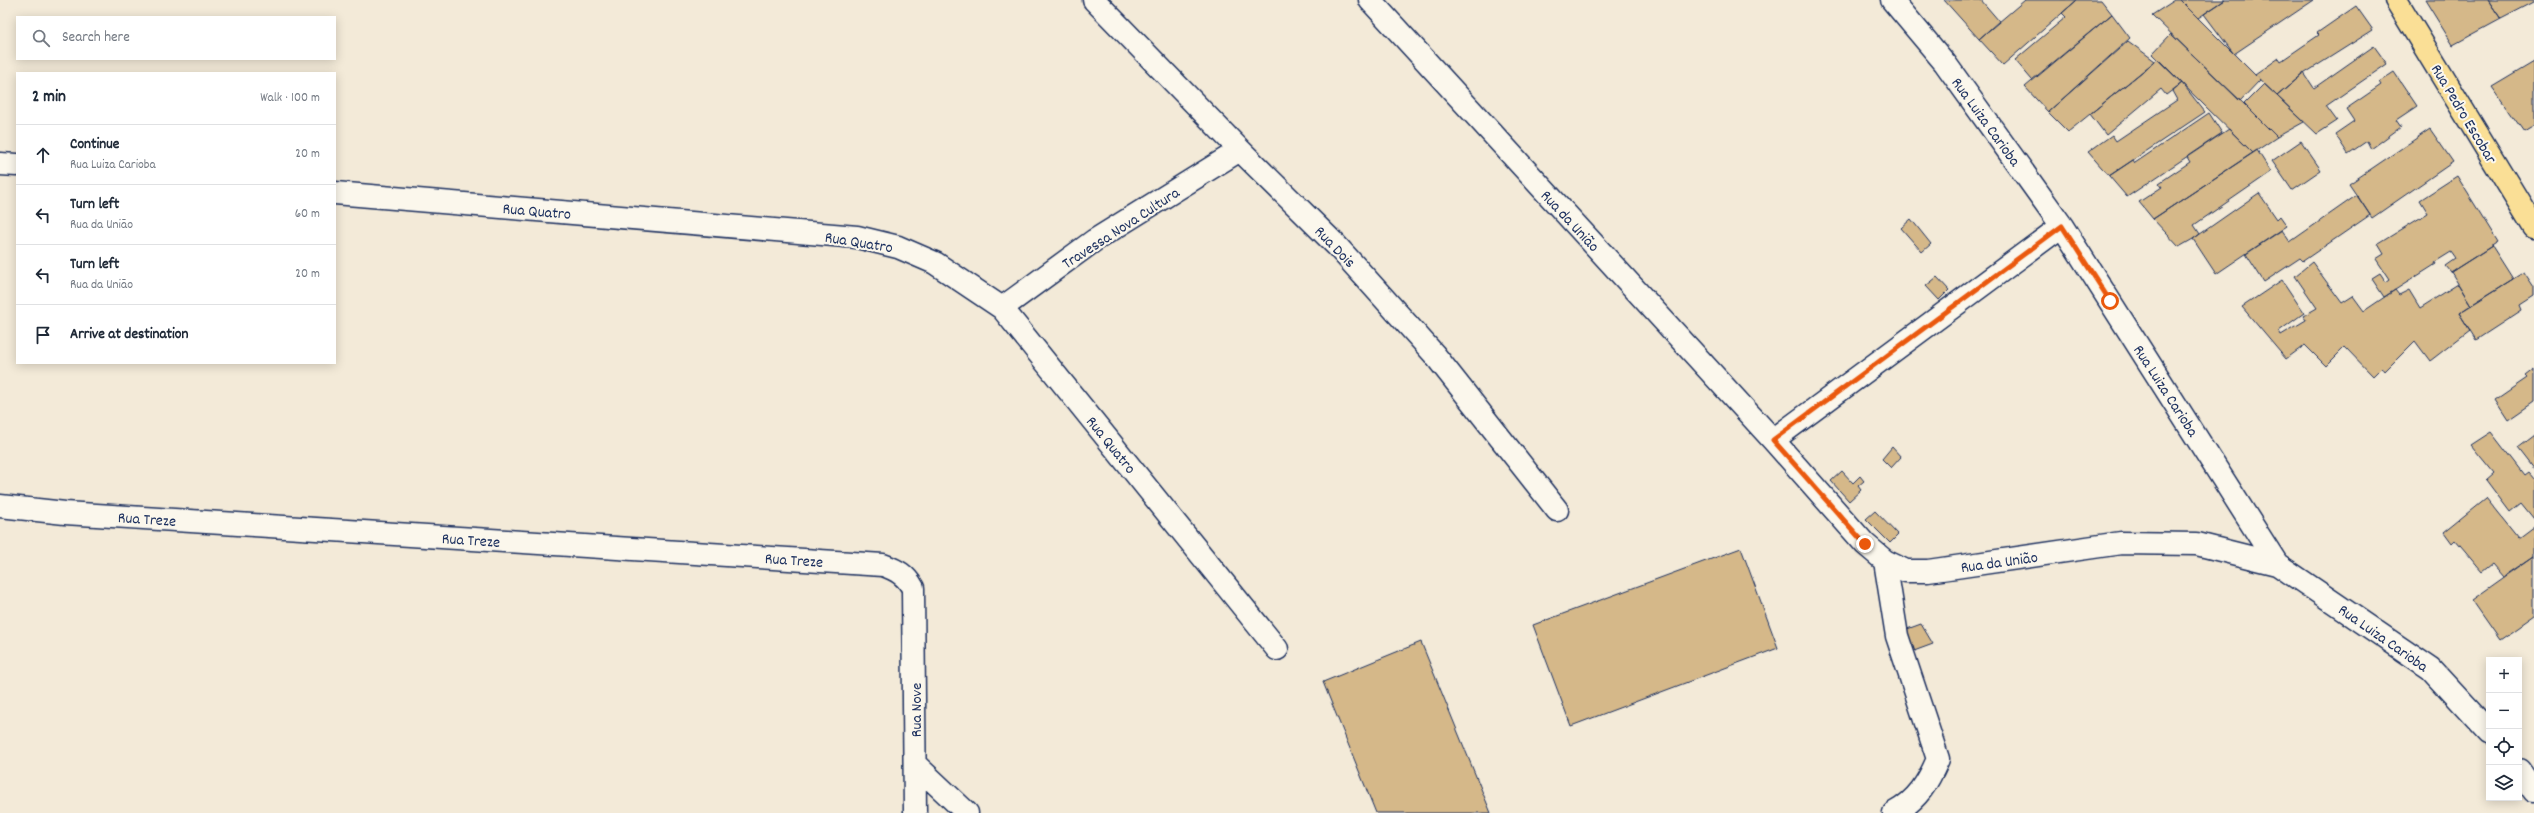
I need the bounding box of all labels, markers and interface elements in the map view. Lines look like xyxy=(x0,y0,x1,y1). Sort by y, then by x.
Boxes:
search box xyxy=(16,16,336,60)
icon: search xyxy=(30,27,52,49)
text: Search here xyxy=(62,27,130,49)
street label: Rua Pedro Escobar xyxy=(2424,60,2502,168)
street label: Rua Luiza Carioba xyxy=(1945,73,2026,172)
text: 2 min xyxy=(32,86,66,110)
text: Walk · 100 m xyxy=(260,89,320,108)
text: Continue xyxy=(70,134,119,156)
icon: ahead xyxy=(32,144,54,166)
text: 20 m xyxy=(295,145,320,164)
text: Rua Luiza Carioba xyxy=(70,156,156,175)
street label: Travessa Nova Cultura xyxy=(1058,182,1185,276)
street label: Rua da União xyxy=(1534,185,1604,258)
text: Turn left xyxy=(70,194,119,216)
street label: Rua Quatro xyxy=(502,198,572,227)
icon: left xyxy=(32,204,54,226)
text: 60 m xyxy=(295,205,320,224)
text: Rua da União xyxy=(70,216,133,235)
street label: Rua Dois xyxy=(1308,221,1360,274)
street label: Rua Quatro xyxy=(823,227,894,260)
text: Turn left xyxy=(70,254,119,276)
icon: left xyxy=(32,264,54,286)
text: 20 m xyxy=(295,265,320,284)
text: Rua da União xyxy=(70,276,133,295)
route start xyxy=(2101,292,2119,310)
icon: arrive xyxy=(32,324,54,346)
text: Arrive at destination xyxy=(70,324,188,346)
street label: Rua Luiza Carioba xyxy=(2127,341,2203,442)
street label: Rua Quatro xyxy=(1080,412,1141,479)
street label: Rua Treze xyxy=(117,507,177,534)
street label: Rua Treze xyxy=(441,528,501,555)
route end xyxy=(1856,535,1874,553)
street label: Rua da União xyxy=(1959,547,2039,580)
street label: Rua Treze xyxy=(764,548,824,575)
street label: Rua Luiza Carioba xyxy=(2333,599,2433,679)
map controls xyxy=(2486,657,2522,801)
button: + xyxy=(2486,657,2522,693)
street label: Rua Nove xyxy=(906,683,929,737)
button: − xyxy=(2486,693,2522,729)
button: locate xyxy=(2486,729,2522,765)
button: layers xyxy=(2486,765,2522,801)

